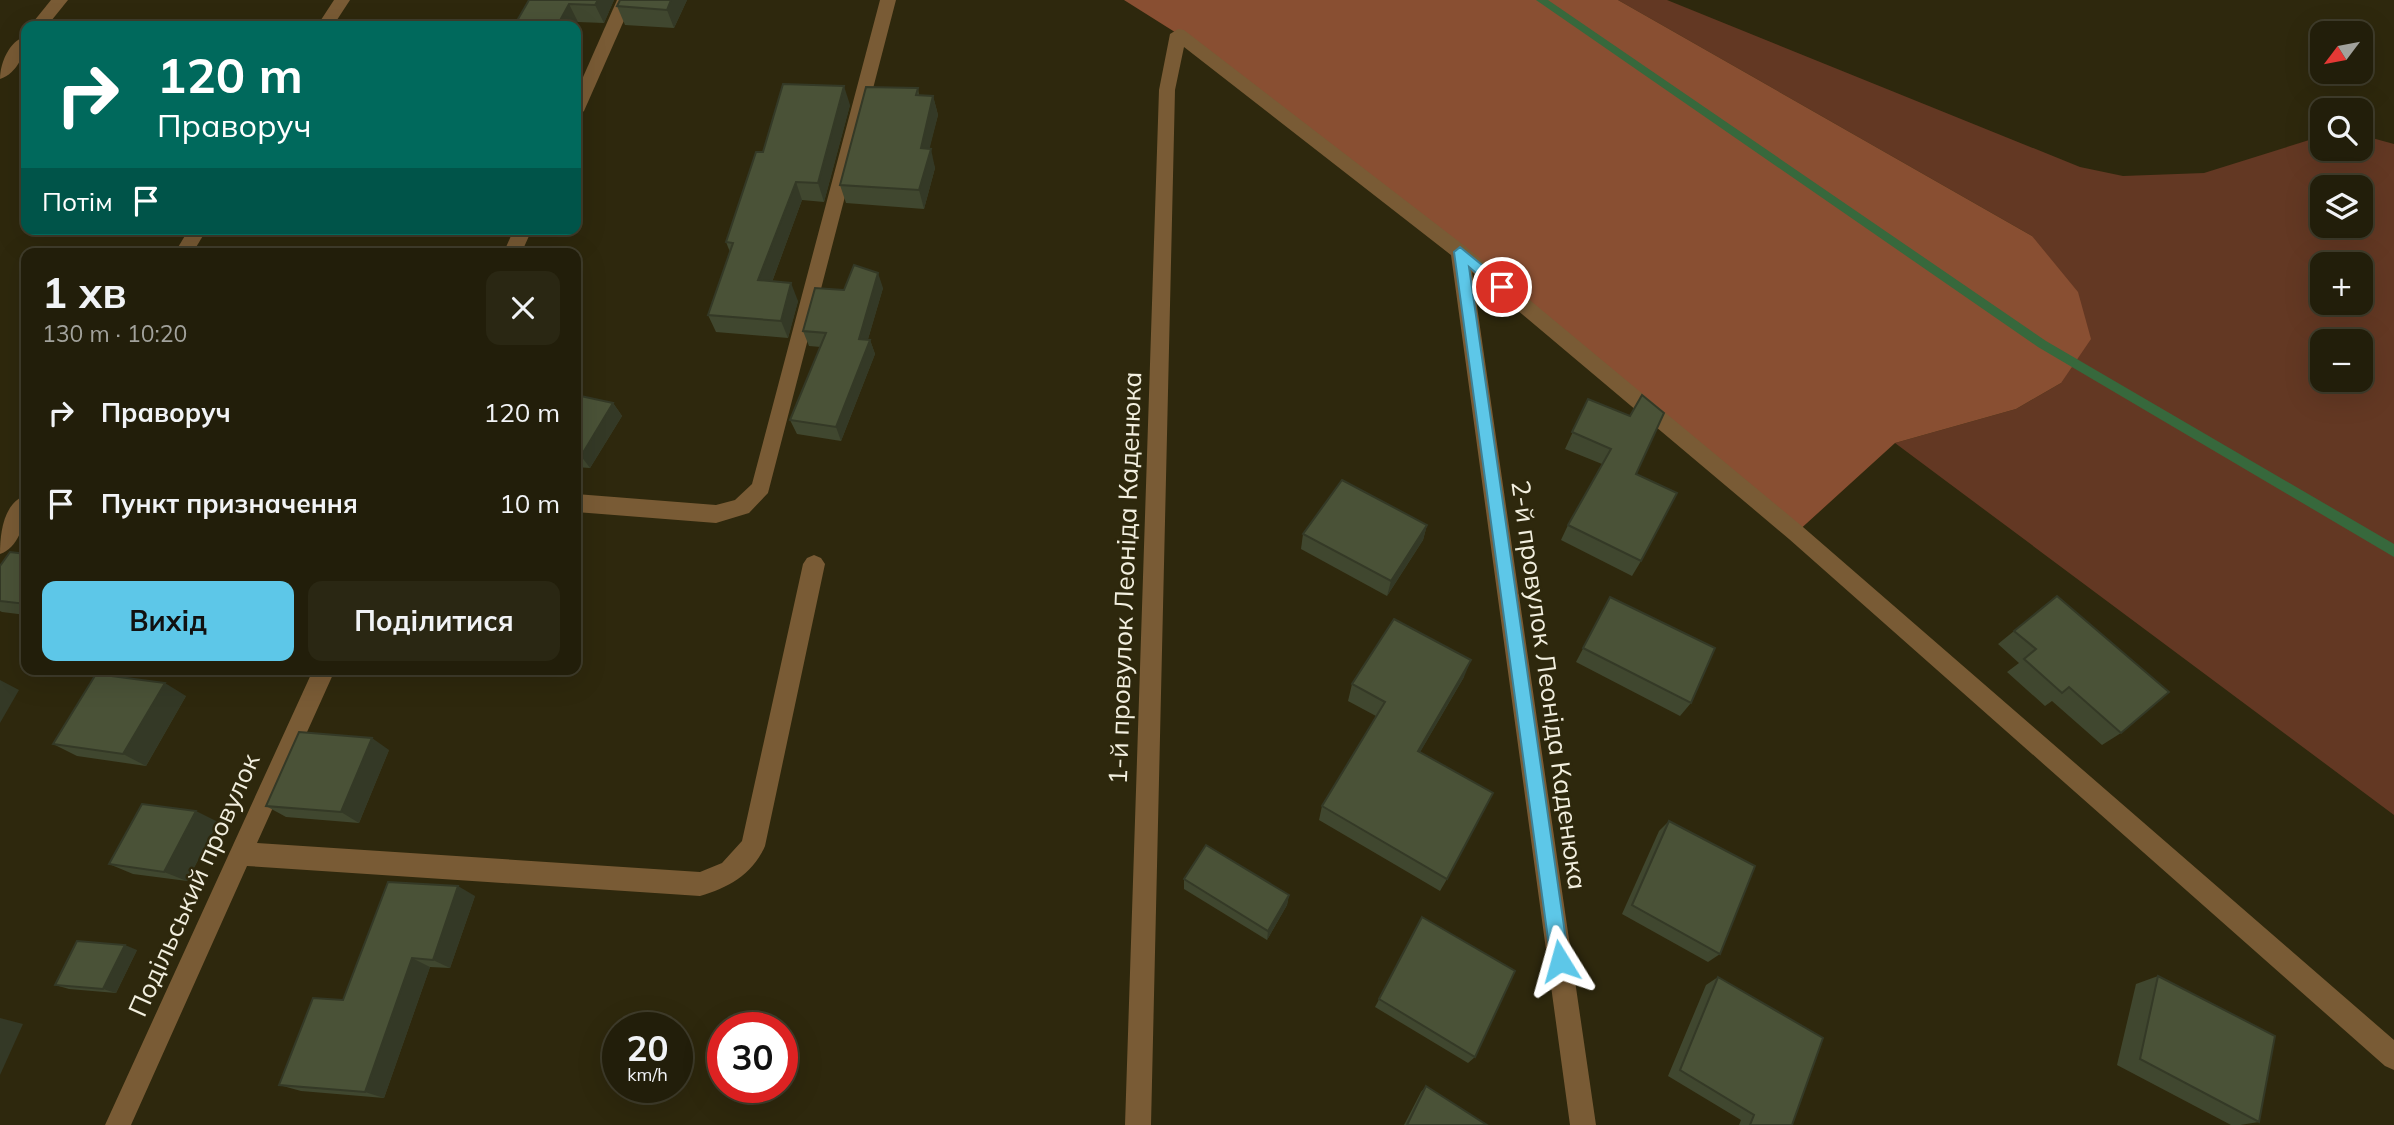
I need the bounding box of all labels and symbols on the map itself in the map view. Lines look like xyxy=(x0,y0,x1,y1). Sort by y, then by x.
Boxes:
north arrow xyxy=(2310,21,2373,84)
pin xyxy=(1472,257,1532,317)
street label: 1-й провулок Леоніда Каденюка xyxy=(1101,371,1148,785)
street label: 2-й провулок Леоніда Каденюка xyxy=(1504,478,1595,892)
street label: Подільський провулок xyxy=(121,748,266,1021)
position arrow xyxy=(1523,924,1597,998)
speed limit sign: 30 xyxy=(707,1012,798,1103)

